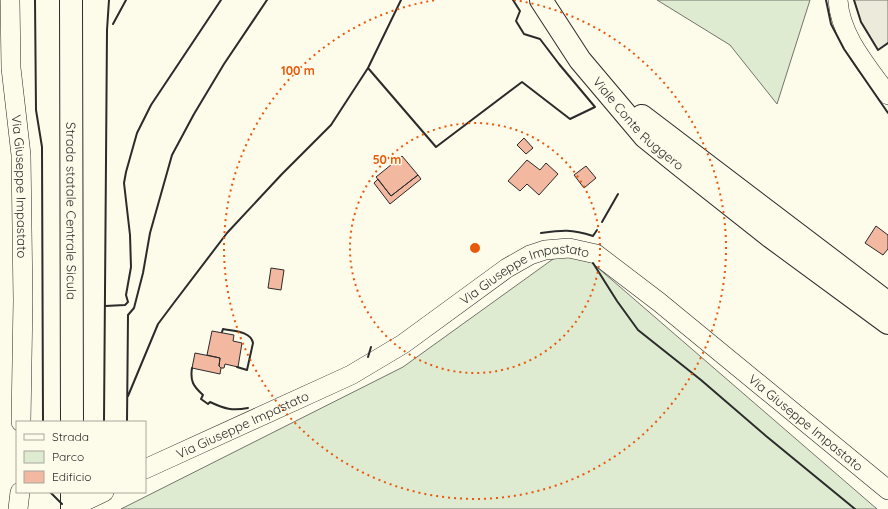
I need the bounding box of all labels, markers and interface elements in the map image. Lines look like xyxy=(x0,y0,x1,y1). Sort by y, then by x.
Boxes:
text: 100 m xyxy=(281,63,315,78)
street label: Viale Conte Ruggero xyxy=(590,73,687,173)
street label: Via Giuseppe Impastato xyxy=(8,114,30,259)
street label: Strada statale Centrale Sicula xyxy=(63,122,80,300)
text: 50 m xyxy=(373,152,401,167)
street label: Via Giuseppe Impastato xyxy=(456,240,591,308)
centre of rings xyxy=(468,241,482,255)
street label: Via Giuseppe Impastato xyxy=(745,371,867,474)
street label: Via Giuseppe Impastato xyxy=(174,387,311,462)
legend xyxy=(16,421,146,493)
text: Strada xyxy=(52,429,89,444)
text: Parco xyxy=(52,449,84,464)
text: Edificio xyxy=(52,469,92,484)

